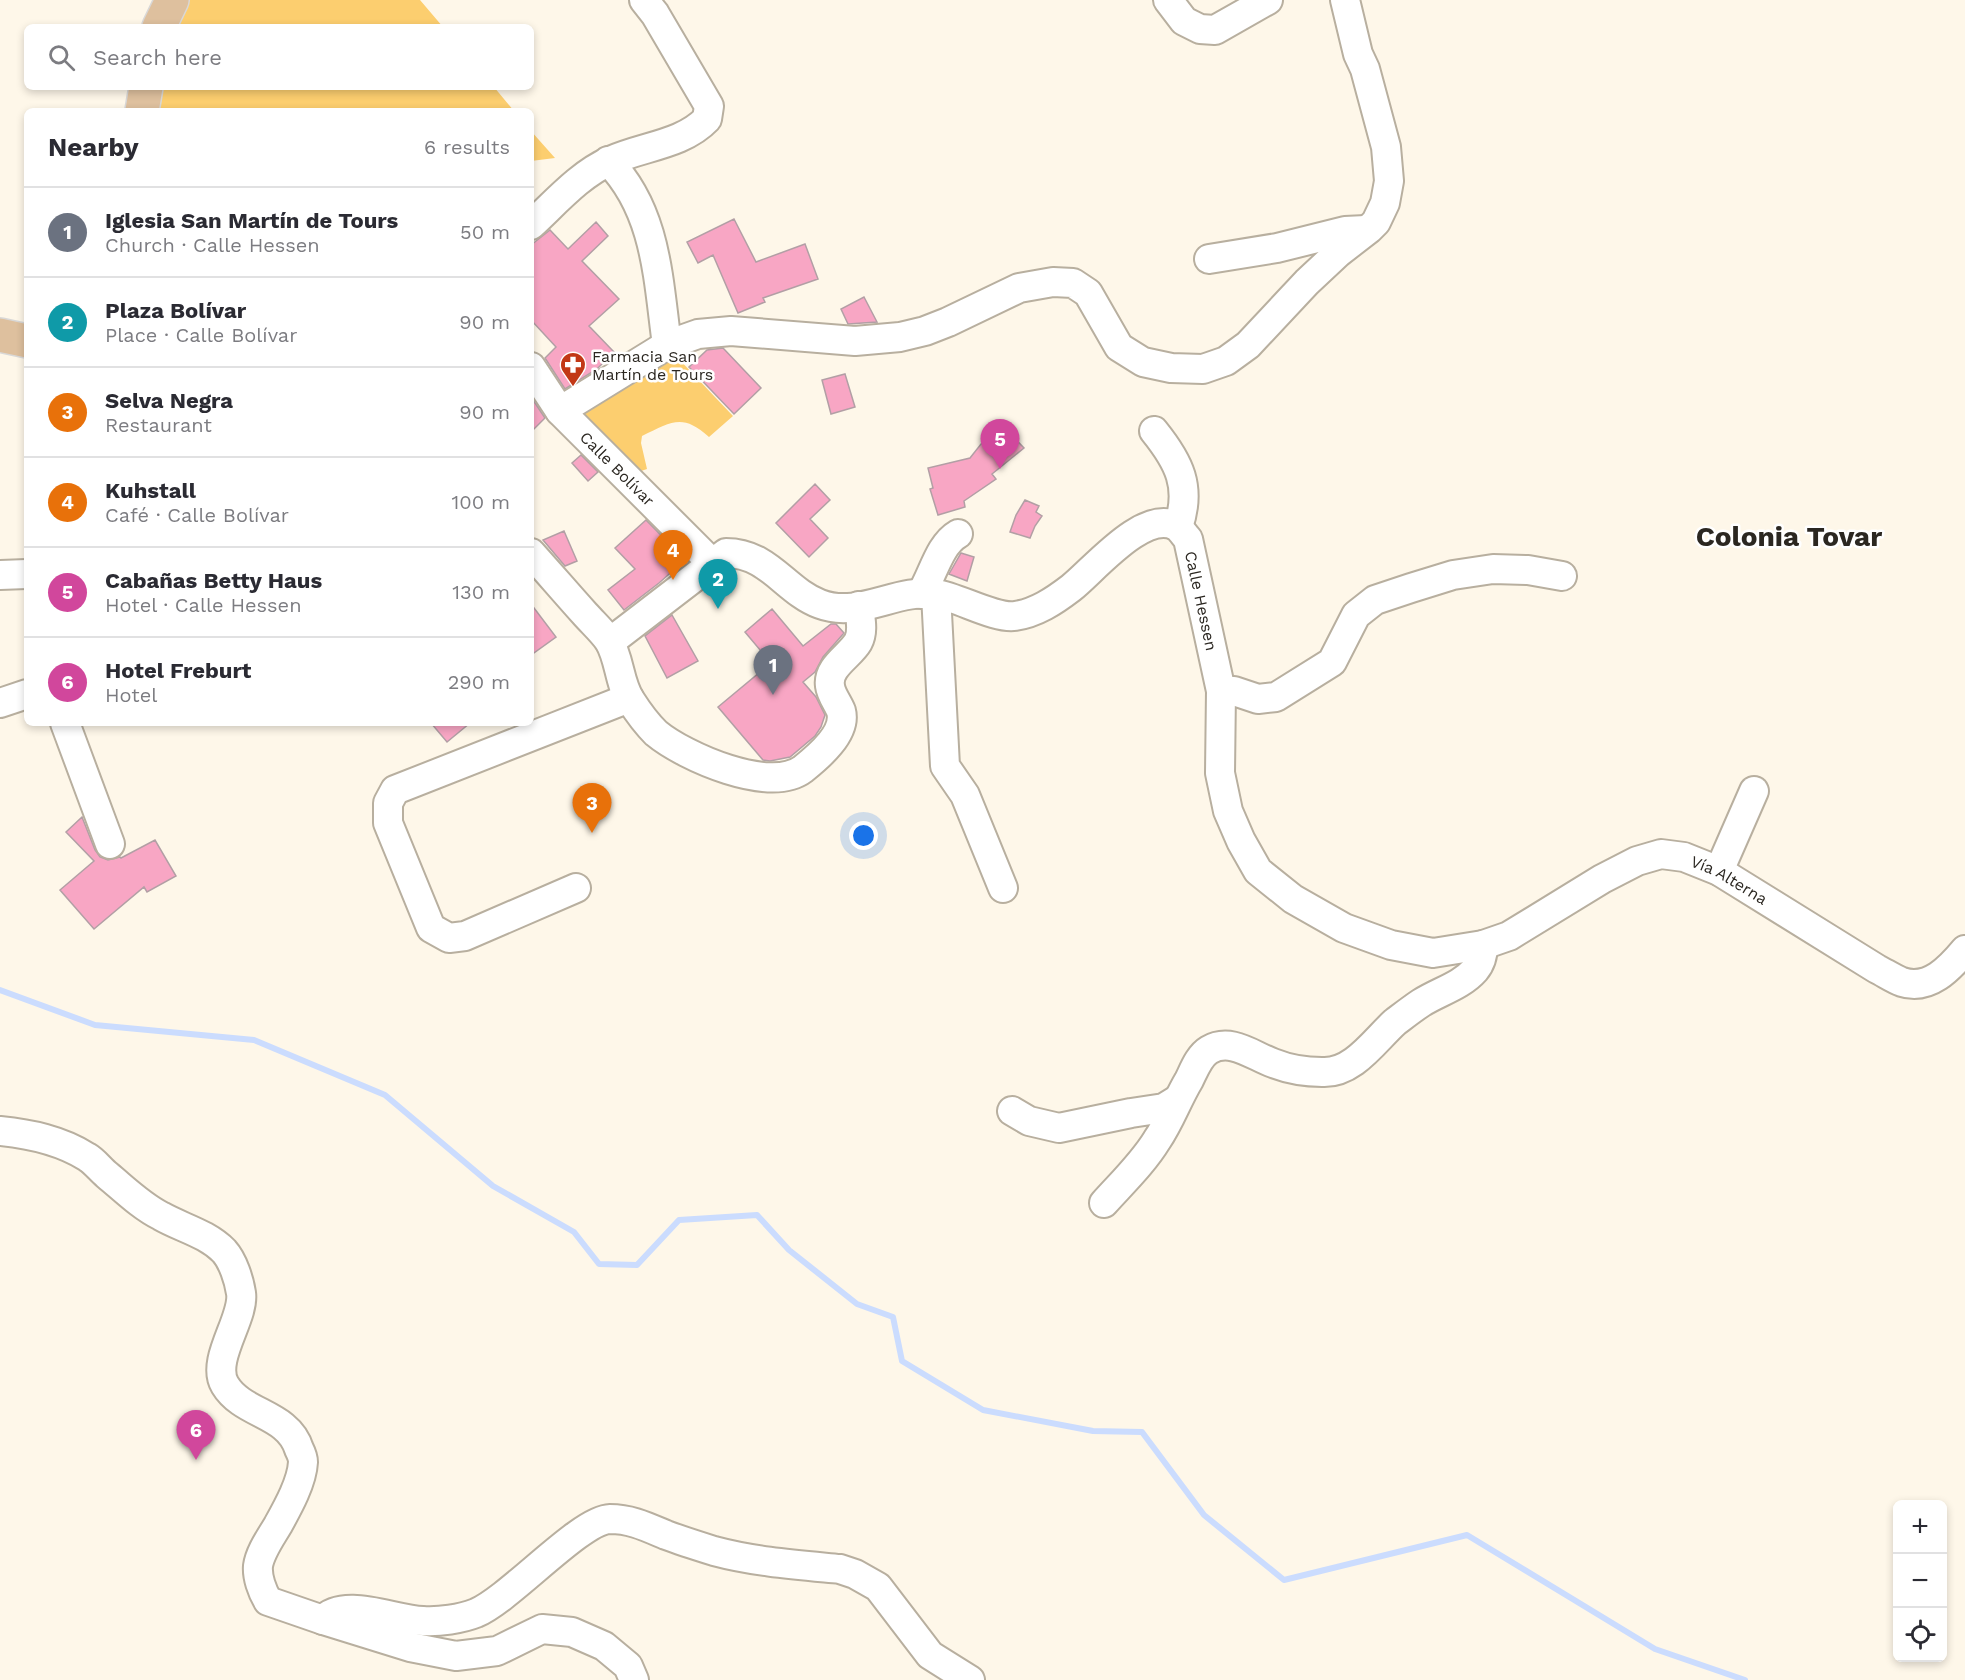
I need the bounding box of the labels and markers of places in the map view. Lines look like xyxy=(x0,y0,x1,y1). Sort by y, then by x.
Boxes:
place label: Farmacia San Martín de Tours xyxy=(592,347,713,384)
pharmacy icon: Farmacia San Martín de Tours xyxy=(558,350,588,388)
pin: 5 xyxy=(980,420,1020,469)
pin: 4 xyxy=(654,530,692,580)
pin: 2 xyxy=(698,560,738,609)
pin: 1 xyxy=(754,646,792,695)
pin: 3 xyxy=(572,784,612,833)
pin: 6 xyxy=(176,1410,216,1460)

